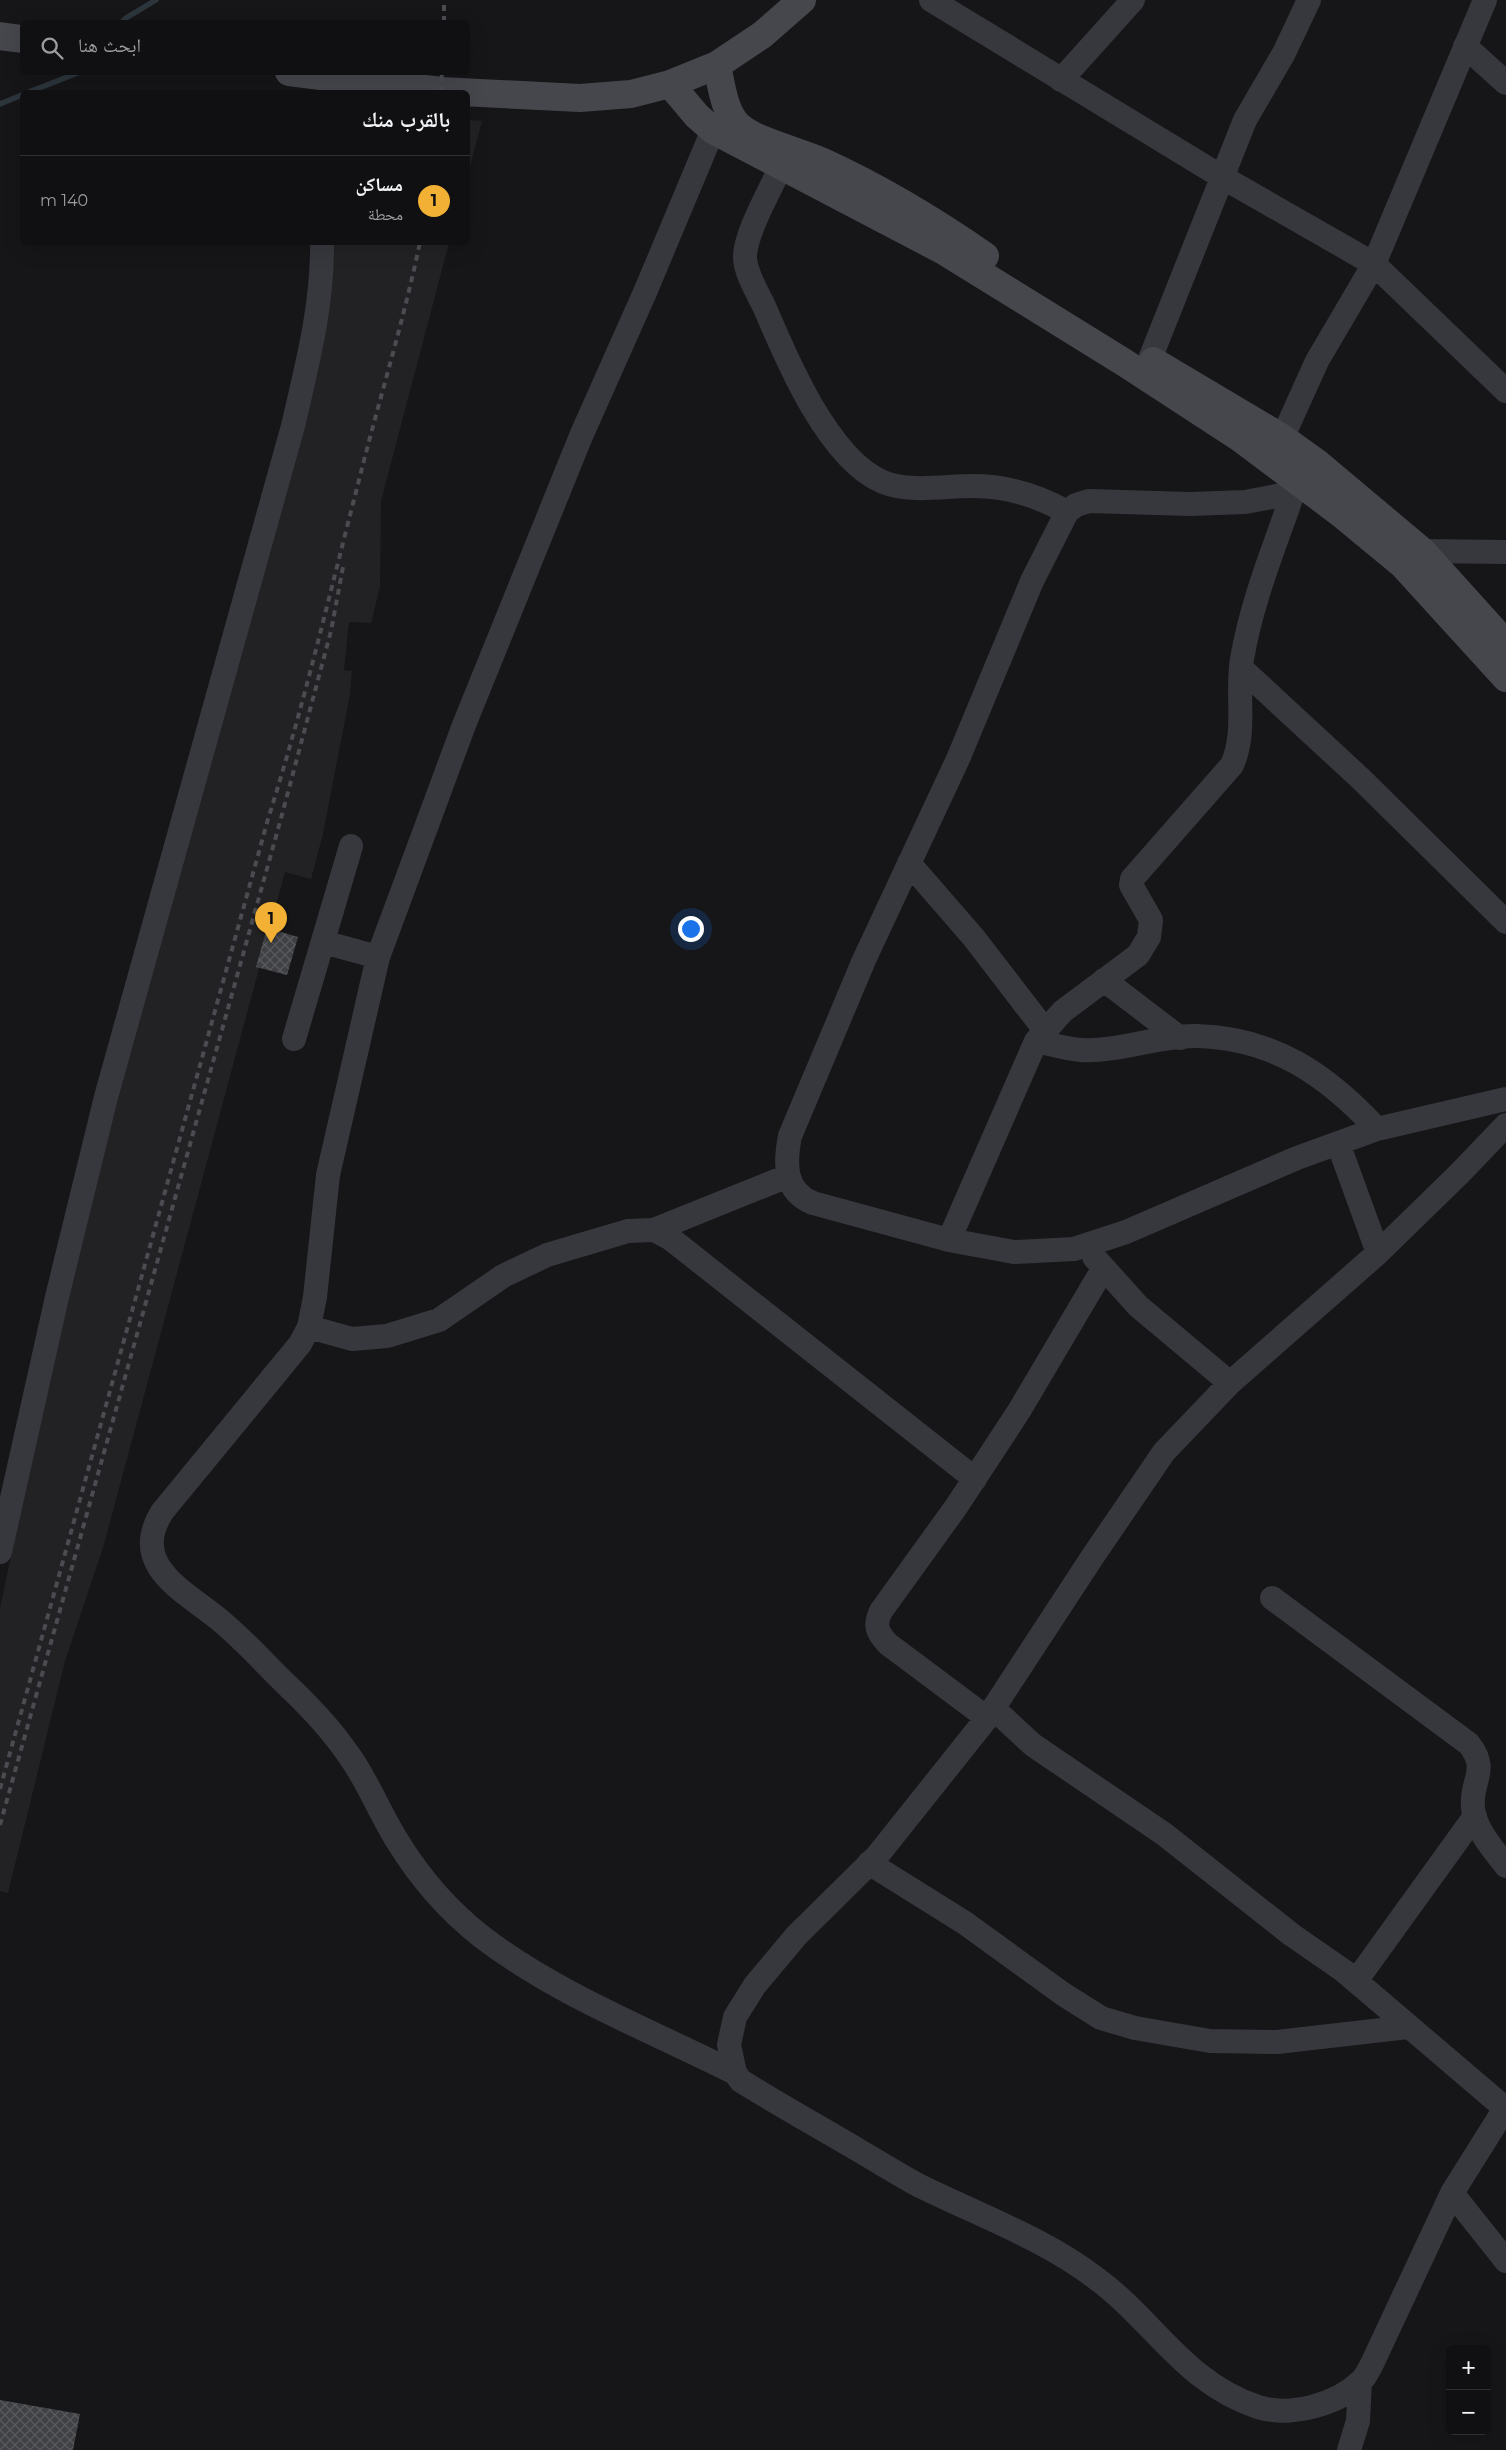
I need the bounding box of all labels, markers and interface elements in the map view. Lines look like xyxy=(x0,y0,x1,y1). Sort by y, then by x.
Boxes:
search box xyxy=(20,20,470,75)
icon: search xyxy=(38,34,66,62)
text: ابحث هنا xyxy=(78,34,141,57)
text: بالقرب منك xyxy=(362,107,450,132)
text: مساكن xyxy=(355,173,403,196)
text: 140 m xyxy=(40,191,88,210)
text: 1 xyxy=(431,191,437,210)
text: محطة xyxy=(368,205,403,224)
pin: 1 xyxy=(255,902,287,943)
your location xyxy=(678,916,704,942)
map controls xyxy=(1446,2345,1491,2435)
button: + xyxy=(1446,2345,1491,2390)
button: − xyxy=(1446,2390,1491,2435)

